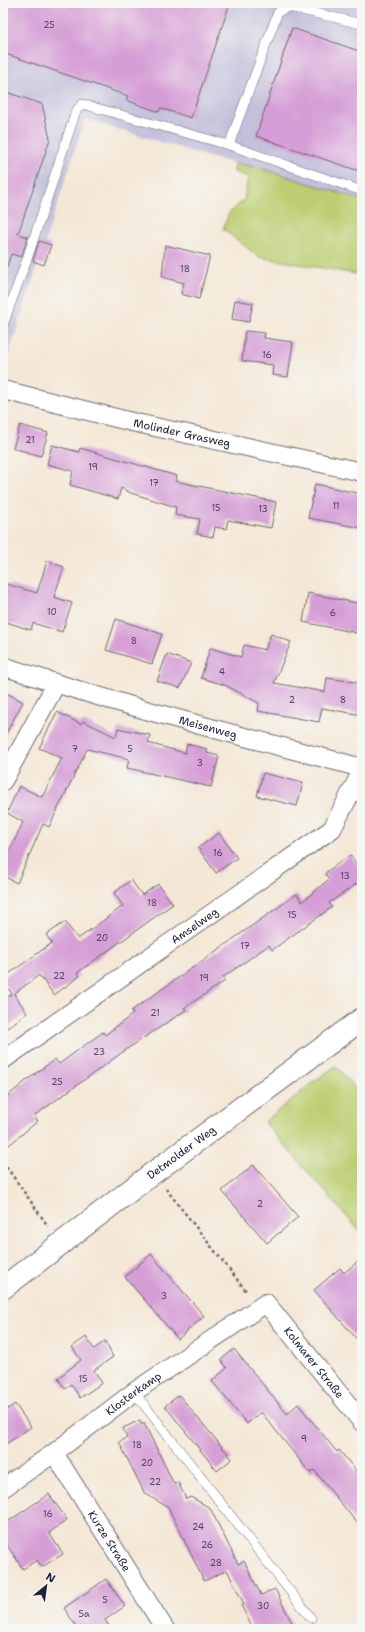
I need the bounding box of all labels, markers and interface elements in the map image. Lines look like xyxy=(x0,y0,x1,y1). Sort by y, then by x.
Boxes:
house number: 25 xyxy=(43,19,55,31)
house number: 18 xyxy=(180,263,190,275)
house number: 16 xyxy=(262,349,272,361)
street label: Molinder Grasweg xyxy=(132,415,232,451)
house number: 21 xyxy=(25,434,35,446)
house number: 19 xyxy=(88,461,98,473)
house number: 17 xyxy=(149,477,159,489)
house number: 11 xyxy=(332,500,340,512)
house number: 15 xyxy=(211,502,221,514)
house number: 13 xyxy=(258,503,268,515)
house number: 10 xyxy=(47,606,57,618)
house number: 6 xyxy=(330,607,336,619)
house number: 8 xyxy=(131,635,137,647)
house number: 4 xyxy=(219,666,225,678)
house number: 2 xyxy=(289,694,295,706)
house number: 8 xyxy=(340,694,346,706)
street label: Meisenweg xyxy=(177,712,239,742)
house number: 7 xyxy=(72,743,78,755)
house number: 5 xyxy=(127,743,133,755)
house number: 3 xyxy=(197,757,203,769)
house number: 16 xyxy=(213,847,223,859)
house number: 13 xyxy=(340,870,350,882)
house number: 18 xyxy=(147,897,157,909)
street label: Amselweg xyxy=(168,904,221,947)
house number: 15 xyxy=(287,909,297,921)
house number: 20 xyxy=(96,932,108,944)
house number: 17 xyxy=(240,940,250,952)
house number: 22 xyxy=(53,970,65,982)
house number: 19 xyxy=(199,972,209,984)
house number: 21 xyxy=(150,1007,160,1019)
house number: 23 xyxy=(93,1046,105,1058)
house number: 25 xyxy=(51,1076,63,1088)
street label: Detmolder Weg xyxy=(144,1122,219,1183)
house number: 2 xyxy=(257,1198,263,1210)
house number: 3 xyxy=(161,1290,167,1302)
street label: Kolmarer Straße xyxy=(281,1324,347,1401)
street label: Klosterkamp xyxy=(102,1368,164,1419)
house number: 15 xyxy=(78,1373,88,1385)
house number: 9 xyxy=(301,1433,307,1445)
house number: 18 xyxy=(132,1439,142,1451)
house number: 20 xyxy=(141,1457,153,1469)
house number: 22 xyxy=(149,1476,161,1488)
house number: 16 xyxy=(43,1508,53,1520)
street label: Kurze Straße xyxy=(85,1508,134,1574)
house number: 24 xyxy=(192,1521,204,1533)
house number: 26 xyxy=(201,1539,213,1551)
house number: 28 xyxy=(210,1557,222,1569)
north arrow xyxy=(26,1566,66,1606)
text: N xyxy=(43,1569,58,1587)
house number: 5 xyxy=(102,1594,108,1606)
house number: 30 xyxy=(257,1600,269,1612)
house number: 5a xyxy=(78,1608,90,1620)

